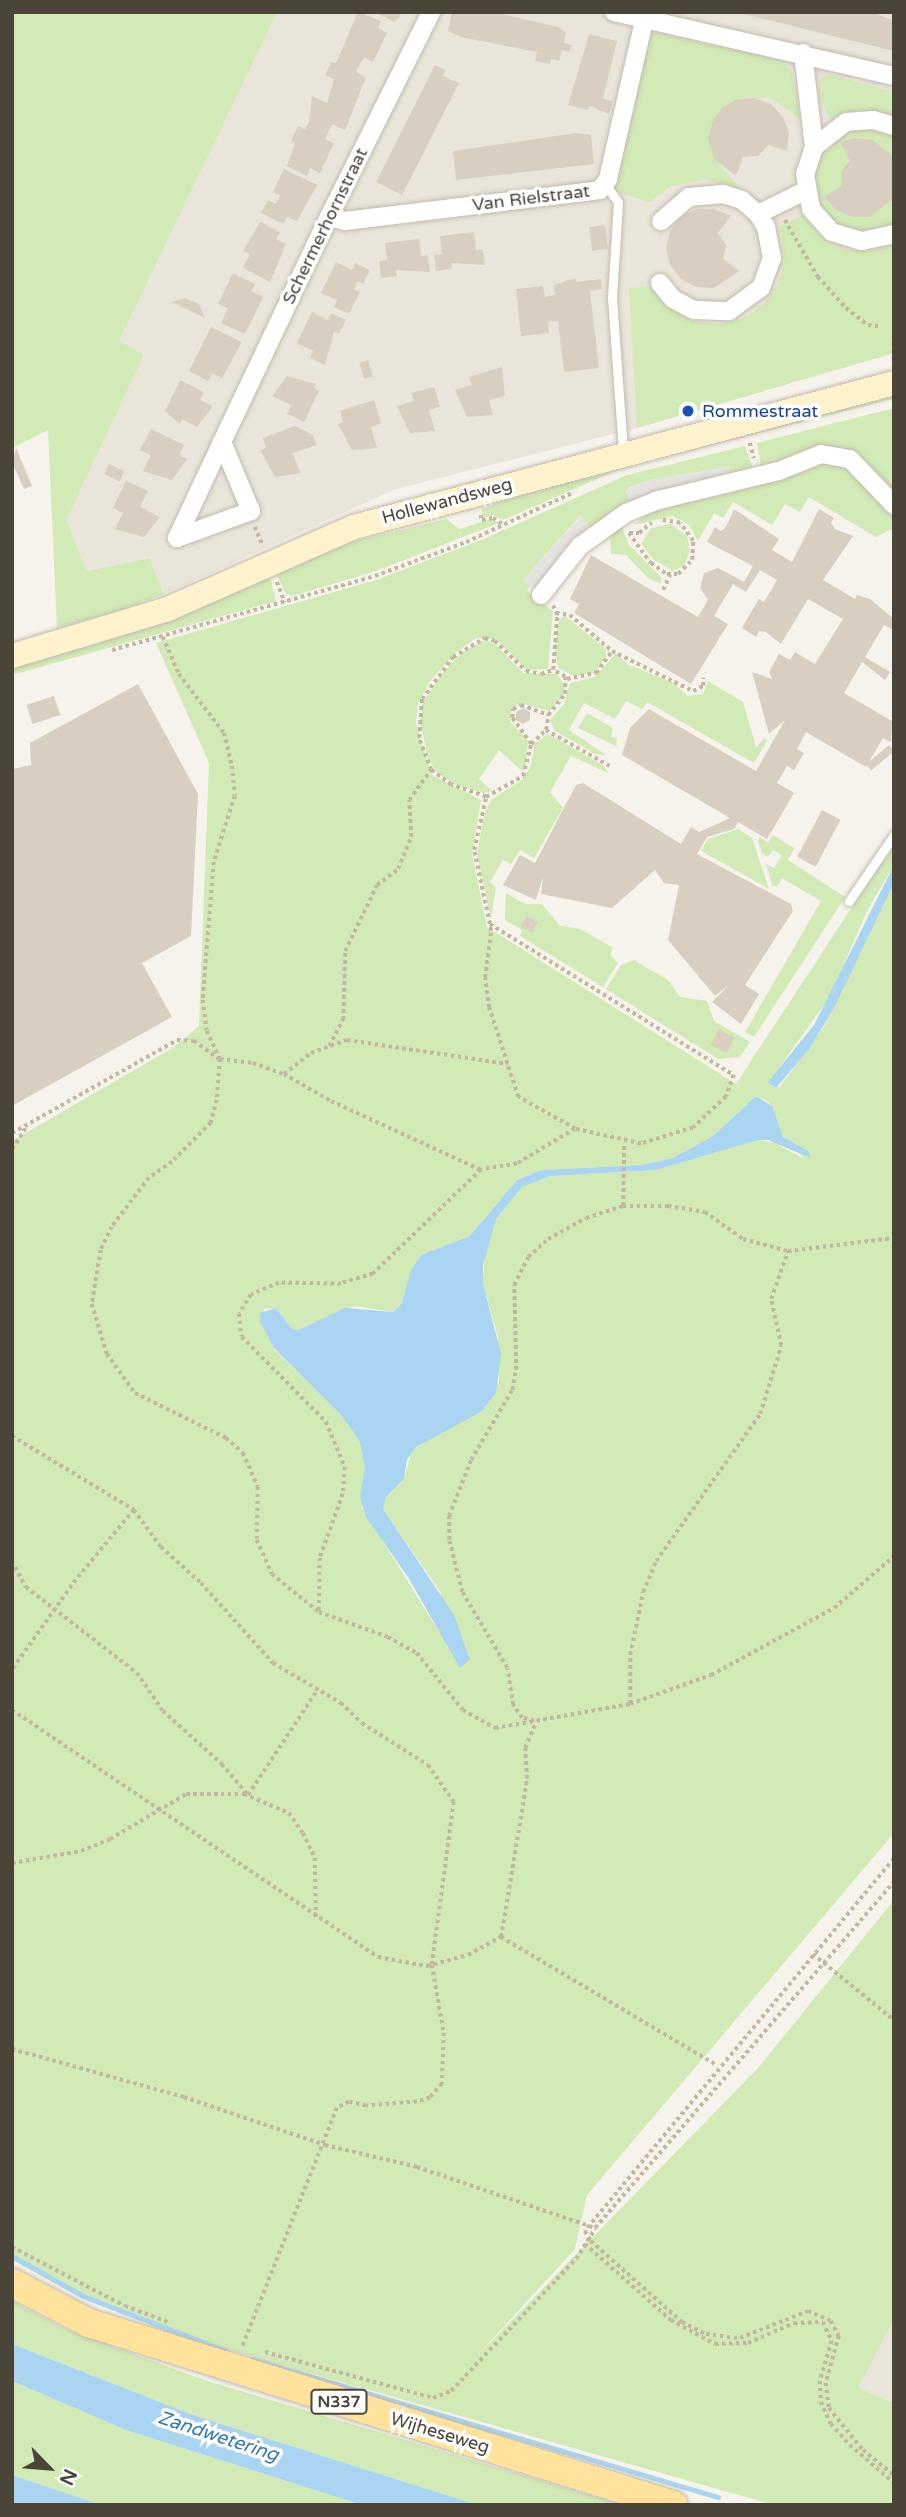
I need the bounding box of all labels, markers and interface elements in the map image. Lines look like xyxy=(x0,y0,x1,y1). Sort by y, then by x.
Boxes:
street label: Schermerhornstraat xyxy=(278,144,372,308)
street label: Van Rielstraat xyxy=(471,180,591,216)
place label: Rommestraat xyxy=(702,400,818,422)
marker: Rommestraat xyxy=(680,403,696,419)
street label: Hollewandsweg xyxy=(379,473,515,529)
road number: N337 xyxy=(309,2390,369,2414)
water label: Zandwetering xyxy=(155,2407,281,2467)
street label: Wijheseweg xyxy=(388,2408,492,2458)
north arrow xyxy=(14,2433,84,2503)
text: N xyxy=(55,2465,81,2488)

